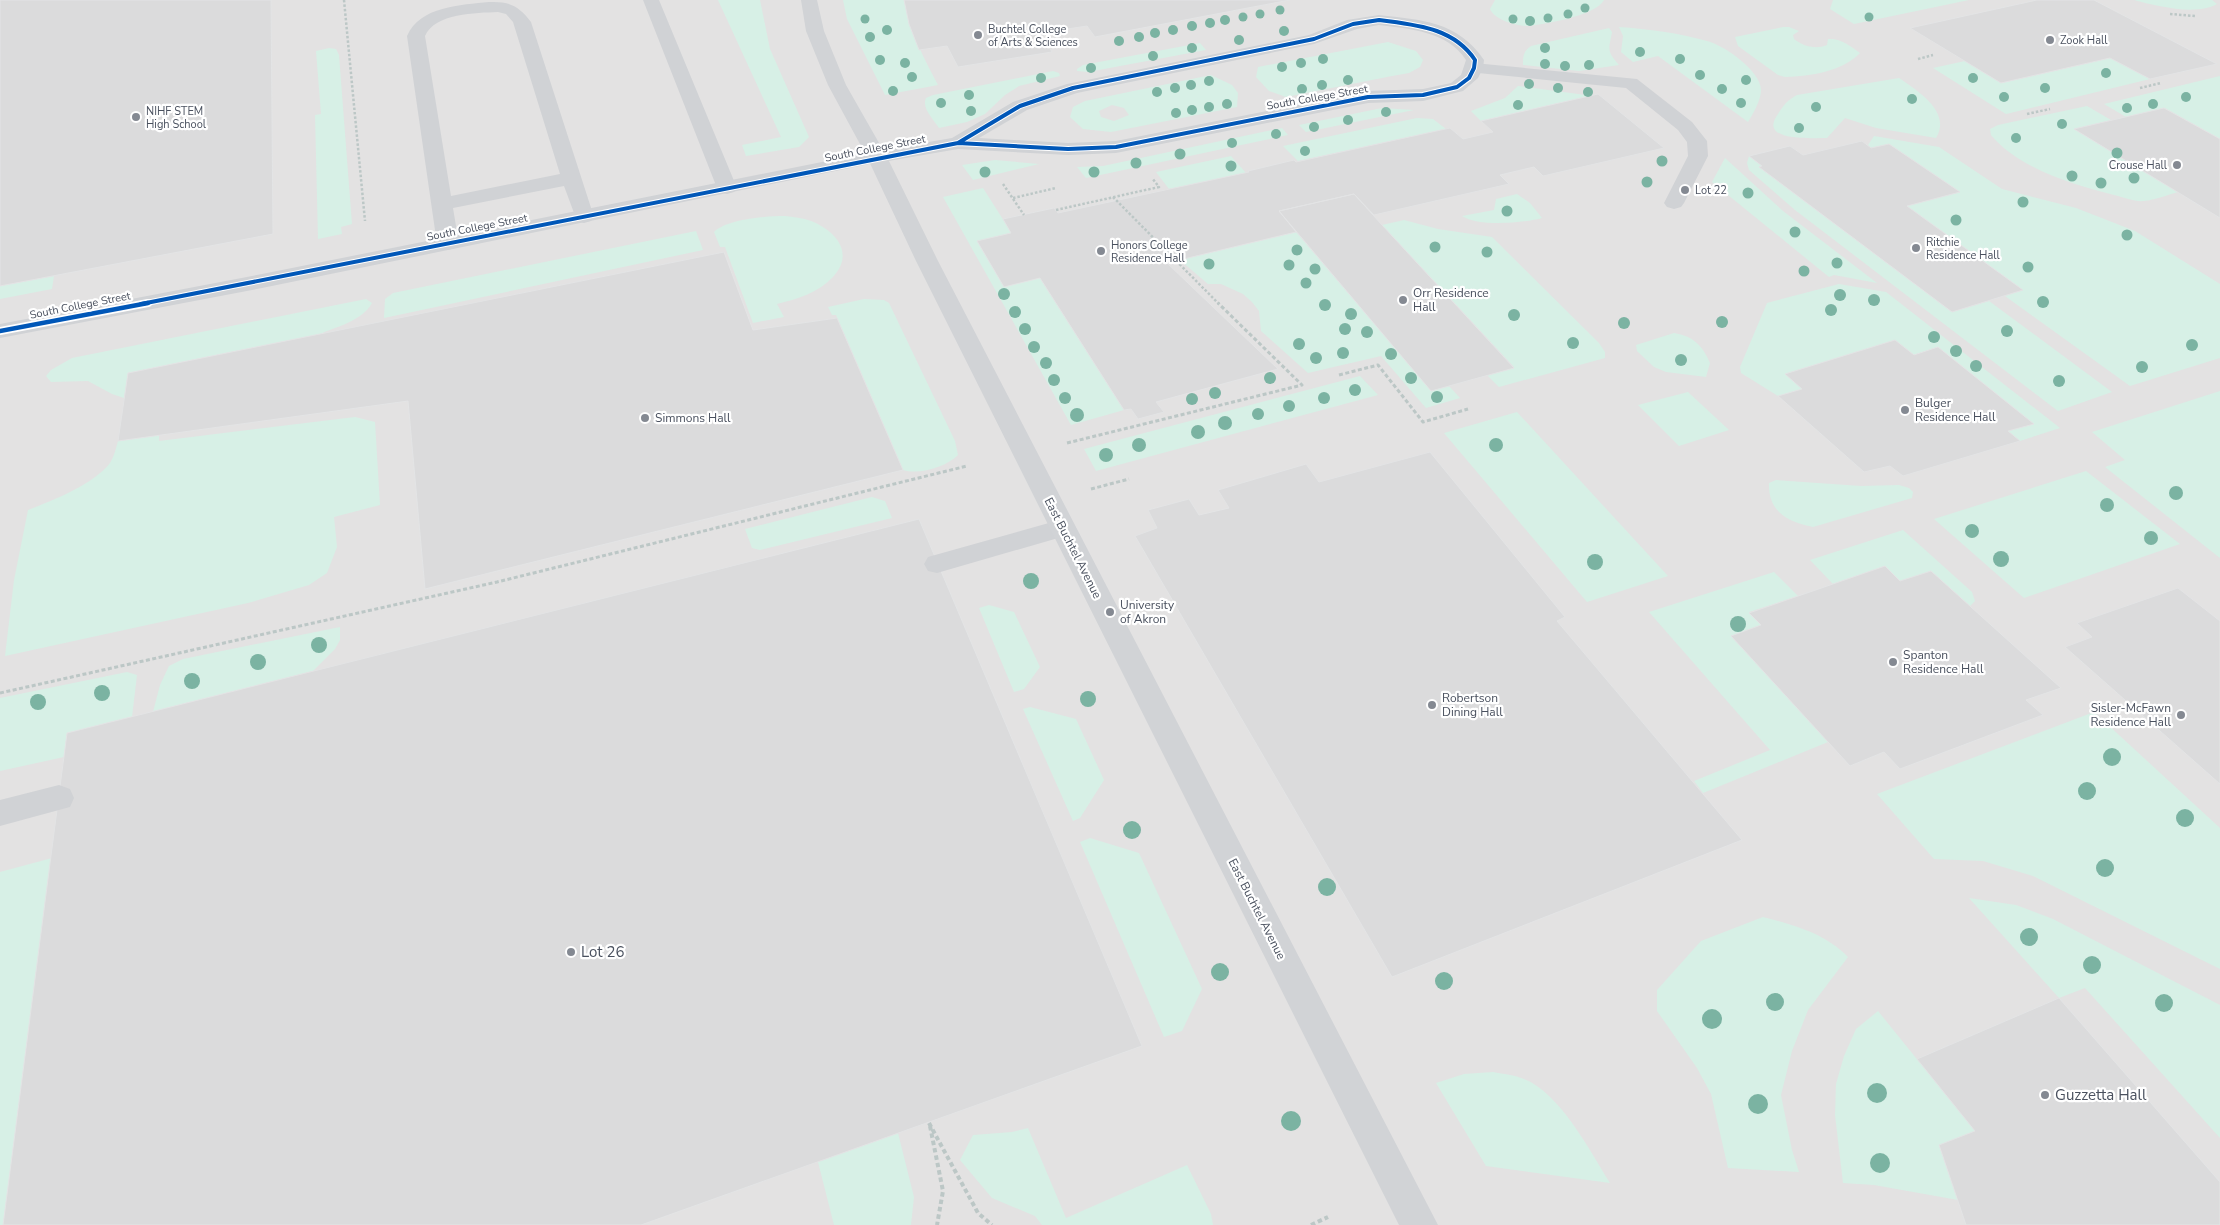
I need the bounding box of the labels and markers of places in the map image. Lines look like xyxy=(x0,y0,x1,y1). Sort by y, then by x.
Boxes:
place label: Buchtel College of Arts & Sciences xyxy=(988,22,1078,50)
marker: Buchtel College of Arts & Sciences xyxy=(972,29,984,41)
place label: Zook Hall xyxy=(2060,33,2108,48)
marker: Zook Hall xyxy=(2044,34,2056,46)
place label: NIHF STEM High School xyxy=(146,104,207,132)
marker: NIHF STEM High School xyxy=(130,111,142,123)
place label: Crouse Hall xyxy=(2109,158,2168,173)
marker: Crouse Hall xyxy=(2171,159,2183,171)
place label: Lot 22 xyxy=(1695,183,1727,198)
marker: Lot 22 xyxy=(1679,184,1691,196)
place label: Ritchie Residence Hall xyxy=(1926,235,2001,263)
place label: Honors College Residence Hall xyxy=(1111,238,1188,266)
marker: Ritchie Residence Hall xyxy=(1910,242,1922,254)
marker: Honors College Residence Hall xyxy=(1095,245,1107,257)
place label: Orr Residence Hall xyxy=(1413,285,1489,315)
marker: Orr Residence Hall xyxy=(1397,294,1409,306)
place label: Bulger Residence Hall xyxy=(1915,395,1996,425)
marker: Bulger Residence Hall xyxy=(1899,404,1911,416)
place label: Simmons Hall xyxy=(655,410,731,426)
marker: Simmons Hall xyxy=(639,412,651,424)
place label: University of Akron xyxy=(1120,597,1175,627)
marker: University of Akron xyxy=(1104,606,1116,618)
place label: Spanton Residence Hall xyxy=(1903,647,1984,677)
marker: Spanton Residence Hall xyxy=(1887,656,1899,668)
place label: Robertson Dining Hall xyxy=(1442,690,1503,720)
marker: Robertson Dining Hall xyxy=(1426,699,1438,711)
place label: Sisler-McFawn Residence Hall xyxy=(2090,700,2171,730)
marker: Sisler-McFawn Residence Hall xyxy=(2175,709,2187,721)
place label: Lot 26 xyxy=(581,942,624,962)
marker: Lot 26 xyxy=(565,946,577,958)
place label: Guzzetta Hall xyxy=(2055,1085,2147,1105)
marker: Guzzetta Hall xyxy=(2039,1089,2051,1101)

